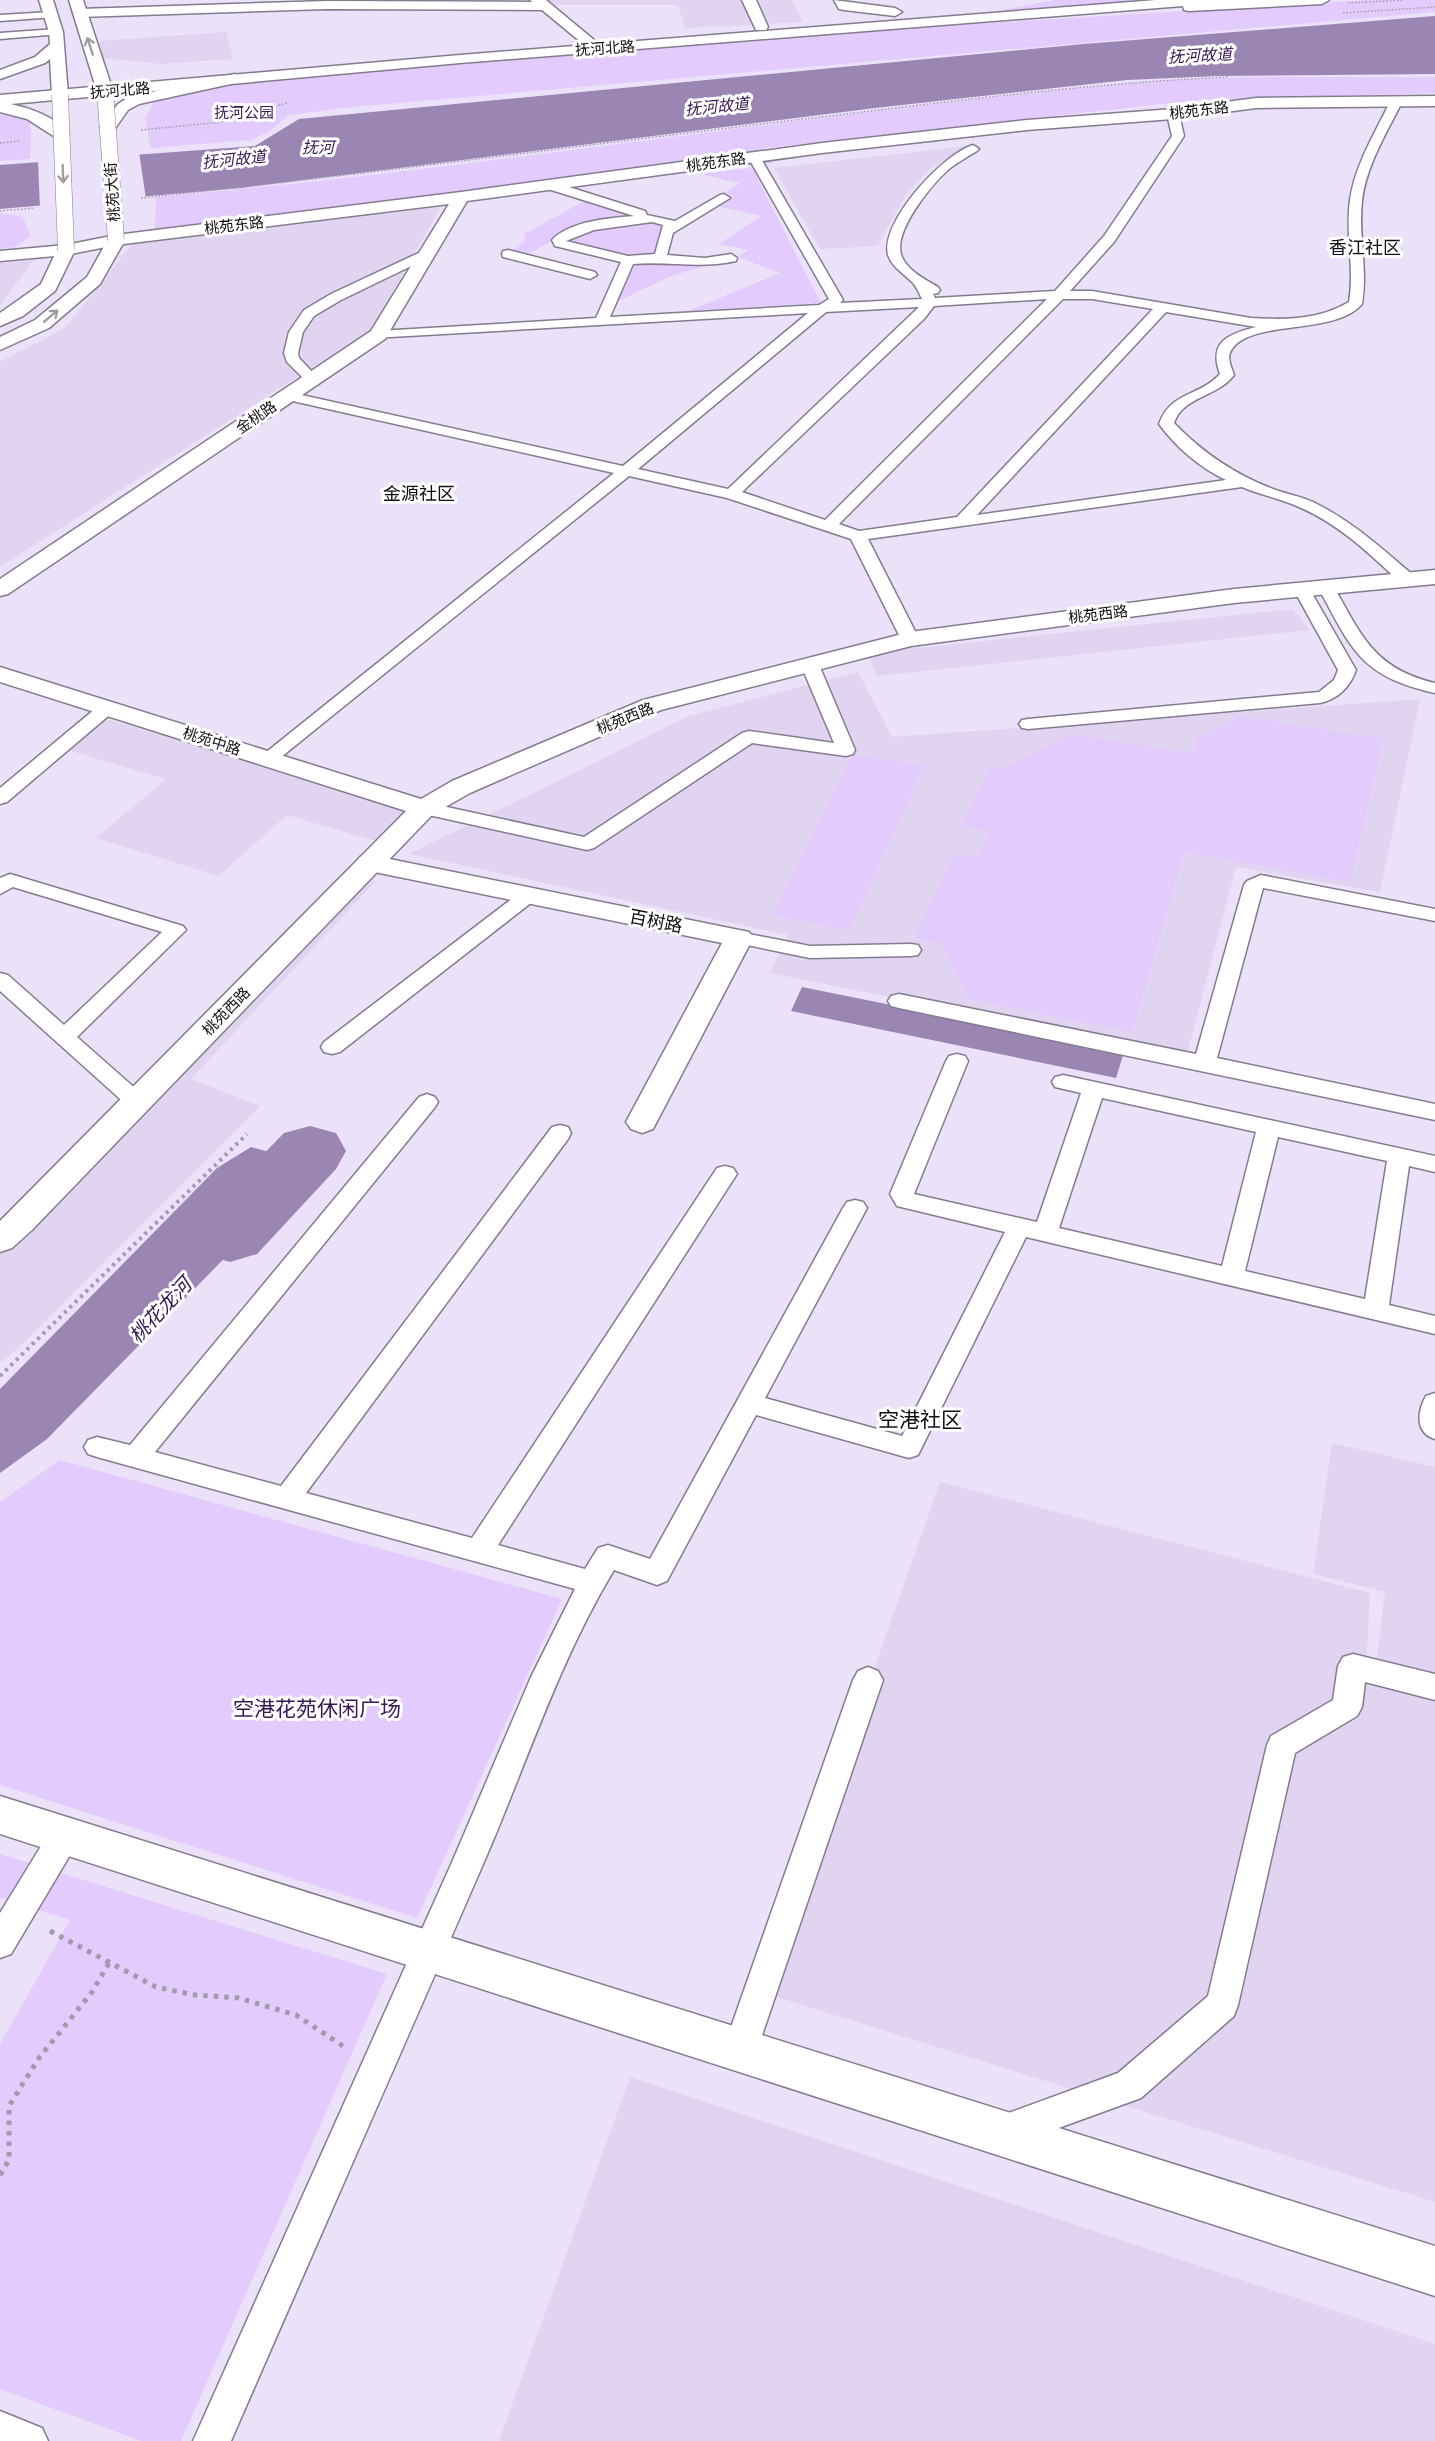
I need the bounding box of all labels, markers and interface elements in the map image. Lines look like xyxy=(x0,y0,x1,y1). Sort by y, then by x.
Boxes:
street label: 抚河北路 xyxy=(574,36,636,60)
one-way arrow xyxy=(84,37,95,56)
water label: 抚河故道 xyxy=(1168,43,1234,67)
street label: 抚河北路 xyxy=(89,78,151,102)
water label: 抚河故道 xyxy=(684,93,752,119)
street label: 桃苑东路 xyxy=(1168,97,1230,123)
park label: 抚河公园 xyxy=(214,103,274,122)
water label: 抚河 xyxy=(302,137,337,157)
water label: 抚河故道 xyxy=(201,146,269,172)
street label: 桃苑东路 xyxy=(685,148,747,176)
street label: 桃苑大街 xyxy=(100,161,124,223)
one-way arrow xyxy=(57,164,69,184)
street label: 桃苑东路 xyxy=(203,212,265,238)
district label: 香江社区 xyxy=(1329,236,1401,259)
one-way arrow xyxy=(43,309,58,323)
street label: 金桃路 xyxy=(232,397,280,437)
district label: 金源社区 xyxy=(383,482,455,505)
street label: 桃苑西路 xyxy=(1067,601,1129,627)
street label: 桃苑西路 xyxy=(594,698,656,738)
street label: 桃苑中路 xyxy=(181,723,243,759)
street label: 百树路 xyxy=(627,905,685,937)
street label: 桃苑西路 xyxy=(198,983,254,1039)
water label: 桃花龙河 xyxy=(123,1269,200,1348)
district label: 空港社区 xyxy=(878,1405,962,1433)
park label: 空港花苑休闲广场 xyxy=(233,1694,401,1722)

